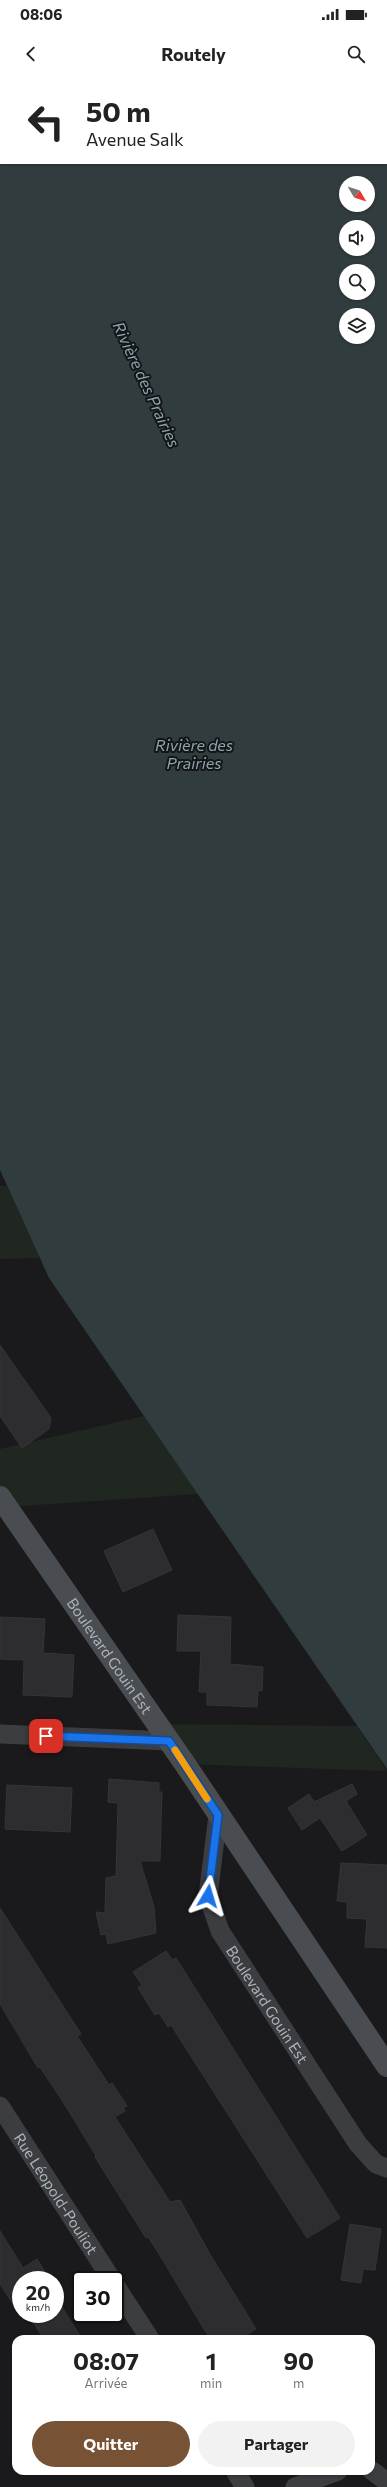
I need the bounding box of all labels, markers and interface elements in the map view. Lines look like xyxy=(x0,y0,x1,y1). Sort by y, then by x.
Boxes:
text: 08:06 xyxy=(20,5,62,23)
icon: back xyxy=(20,43,42,65)
text: Routely xyxy=(161,43,226,65)
icon: search xyxy=(345,43,367,65)
text: 50 m xyxy=(86,94,151,128)
icon: left xyxy=(20,96,72,148)
text: Avenue Salk xyxy=(86,128,184,150)
north arrow xyxy=(339,176,375,212)
map controls xyxy=(339,176,375,344)
button: sound xyxy=(339,220,375,256)
button: search xyxy=(339,264,375,300)
button: layers xyxy=(339,308,375,344)
water label: Rivière des Prairies xyxy=(110,318,184,450)
water label: Rivière des Prairies xyxy=(155,735,233,772)
street label: Boulevard Gouin Est xyxy=(64,1594,156,1717)
pin xyxy=(29,1719,63,1753)
icon: arrive xyxy=(35,1725,57,1747)
position arrow xyxy=(187,1875,229,1917)
street label: Boulevard Gouin Est xyxy=(223,1942,312,2067)
street label: Rue Léopold-Pouliot xyxy=(11,2130,102,2257)
speed limit sign: 30 xyxy=(72,2271,124,2323)
text: 20 xyxy=(26,2280,50,2304)
text: km/h xyxy=(26,2301,50,2313)
text: 08:07 xyxy=(73,2346,139,2375)
text: 1 xyxy=(206,2346,217,2375)
text: 90 xyxy=(283,2346,314,2375)
text: Arrivée xyxy=(85,2375,127,2391)
text: min xyxy=(200,2375,222,2391)
text: m xyxy=(293,2375,304,2391)
button: Quitter xyxy=(32,2421,190,2467)
button: Partager xyxy=(198,2421,355,2467)

